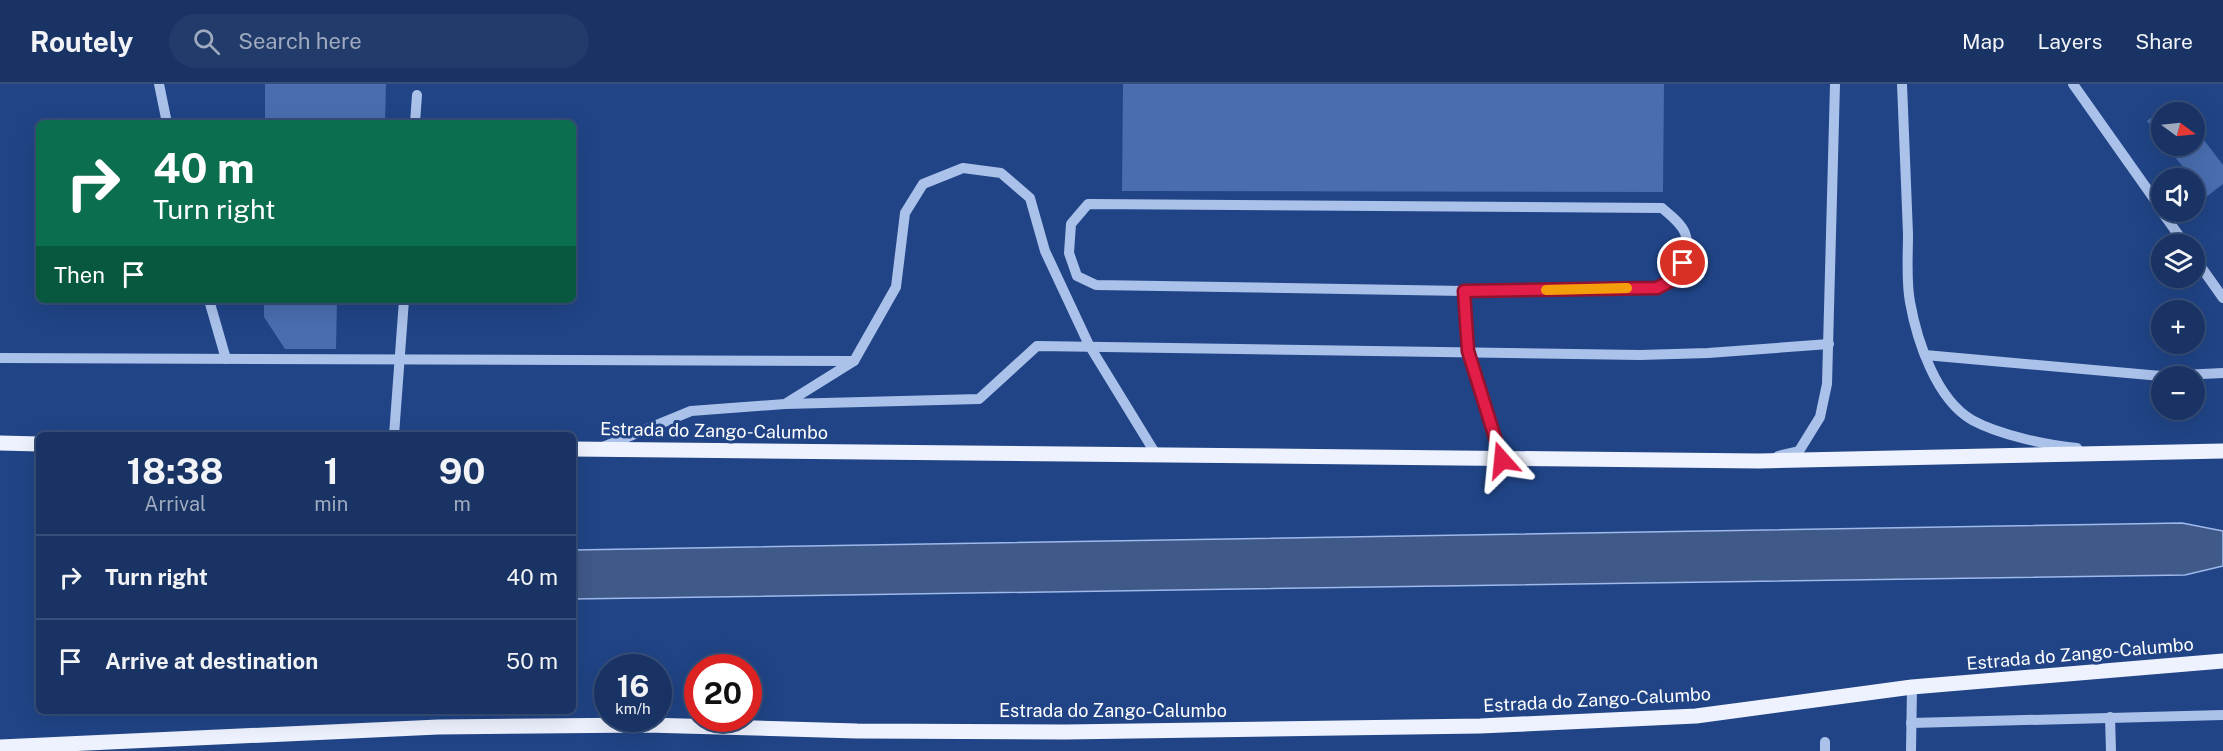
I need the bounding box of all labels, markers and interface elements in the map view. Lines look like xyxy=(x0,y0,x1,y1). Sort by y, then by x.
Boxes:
search box xyxy=(169,14,589,68)
text: Routely xyxy=(30,25,133,58)
icon: search xyxy=(190,25,223,58)
text: Search here xyxy=(238,28,362,54)
text: Map xyxy=(1962,29,2005,54)
text: Layers xyxy=(2038,29,2102,54)
text: Share xyxy=(2135,29,2193,54)
north arrow xyxy=(2151,102,2205,156)
map controls xyxy=(2151,102,2205,420)
text: 40 m xyxy=(153,143,255,192)
icon: right xyxy=(54,144,132,222)
button: sound xyxy=(2151,168,2205,222)
text: Turn right xyxy=(153,193,276,225)
button: layers xyxy=(2151,234,2205,288)
pin xyxy=(1657,237,1708,288)
icon: arrive xyxy=(1666,246,1699,279)
icon: arrive xyxy=(117,258,150,291)
text: Then xyxy=(54,262,105,288)
button: + xyxy=(2151,300,2205,354)
button: − xyxy=(2151,366,2205,420)
street label: Estrada do Zango-Calumbo xyxy=(600,418,828,443)
position arrow xyxy=(1470,428,1534,492)
text: 18:38 xyxy=(127,450,224,492)
text: 1 xyxy=(324,450,339,492)
text: 90 xyxy=(439,450,486,492)
text: Arrival xyxy=(144,492,206,516)
text: min xyxy=(314,492,348,516)
text: m xyxy=(453,492,471,516)
icon: right xyxy=(54,561,87,594)
text: Turn right xyxy=(105,564,208,590)
text: 40 m xyxy=(506,564,558,590)
street label: Estrada do Zango-Calumbo xyxy=(1965,633,2194,674)
icon: arrive xyxy=(54,645,87,678)
text: Arrive at destination xyxy=(105,648,318,674)
text: 50 m xyxy=(506,648,558,674)
speed limit sign: 20 xyxy=(684,654,762,732)
text: 16 xyxy=(617,668,649,704)
street label: Estrada do Zango-Calumbo xyxy=(1483,683,1711,716)
text: km/h xyxy=(615,700,651,717)
street label: Estrada do Zango-Calumbo xyxy=(999,700,1227,721)

